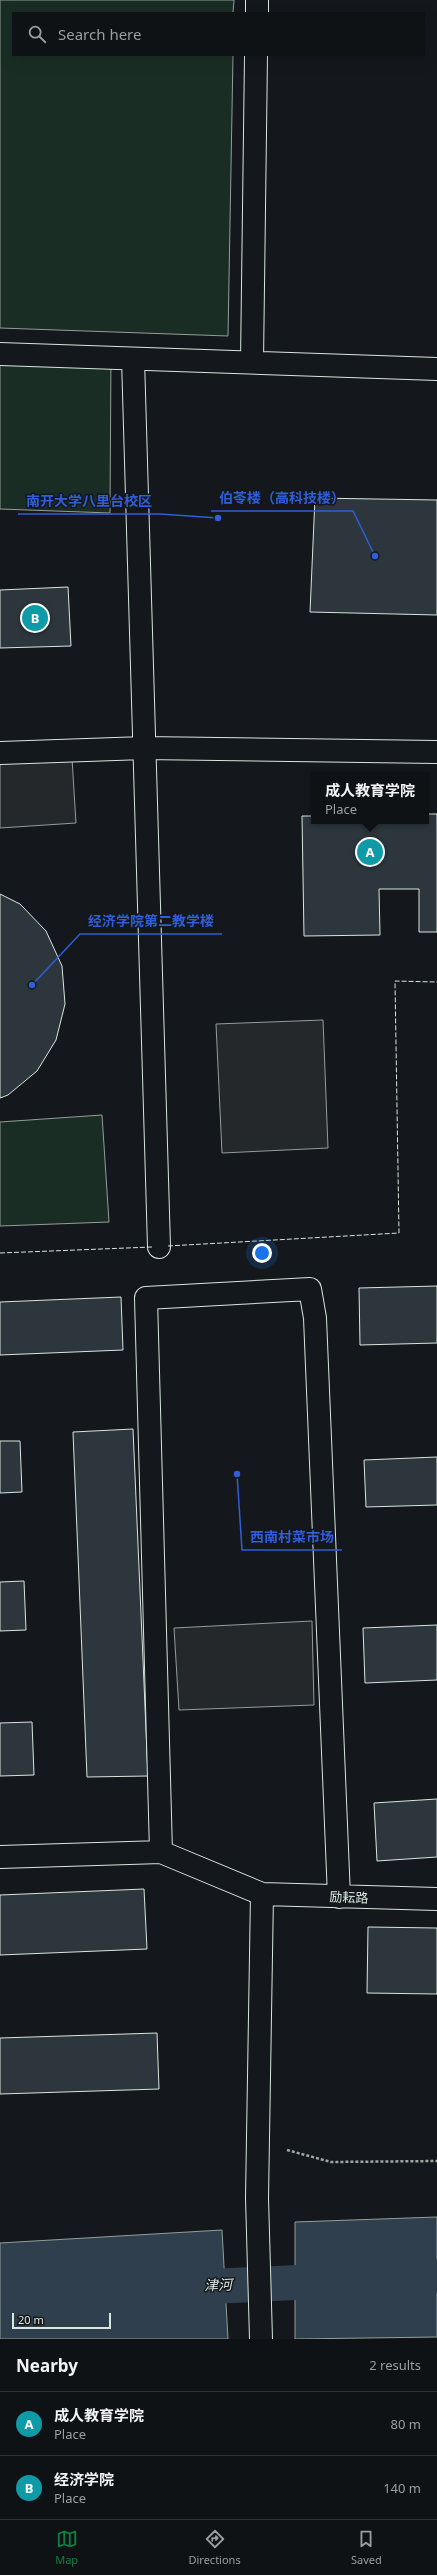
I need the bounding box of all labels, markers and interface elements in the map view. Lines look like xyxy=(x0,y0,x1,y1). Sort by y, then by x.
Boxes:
search box xyxy=(12,12,425,56)
icon: search xyxy=(26,23,48,45)
text: Search here xyxy=(58,24,141,44)
callout: 伯苓楼（高科技楼） xyxy=(211,485,353,511)
callout: 南开大学八里台校区 xyxy=(18,488,160,514)
text: 伯苓楼（高科技楼） xyxy=(219,488,345,507)
text: 南开大学八里台校区 xyxy=(26,491,152,510)
pin: B xyxy=(22,603,48,633)
popup xyxy=(311,772,429,824)
text: 成人教育学院 xyxy=(325,780,415,800)
text: Place xyxy=(325,800,357,818)
pin: A xyxy=(357,837,383,867)
callout: 经济学院第二教学楼 xyxy=(80,908,222,934)
text: 经济学院第二教学楼 xyxy=(88,911,214,930)
your location xyxy=(252,1243,272,1263)
callout: 西南村菜市场 xyxy=(242,1524,342,1550)
text: 西南村菜市场 xyxy=(250,1527,334,1546)
street label: 励耘路 xyxy=(329,1887,369,1907)
water label: 津河 xyxy=(204,2274,235,2294)
scale bar xyxy=(12,2311,111,2330)
text: 20 m xyxy=(18,2312,44,2327)
text: Nearby xyxy=(16,2354,78,2377)
text: 2 results xyxy=(369,2356,421,2374)
text: 成人教育学院 xyxy=(54,2405,144,2425)
text: A xyxy=(25,2415,34,2433)
text: 80 m xyxy=(391,2415,421,2433)
text: Place xyxy=(54,2425,86,2443)
text: 经济学院 xyxy=(54,2469,114,2489)
text: B xyxy=(25,2479,33,2497)
text: 140 m xyxy=(383,2479,421,2497)
text: Place xyxy=(54,2489,86,2507)
tab: Map xyxy=(55,2528,78,2567)
tab: Directions xyxy=(188,2528,241,2567)
tab: Saved xyxy=(351,2528,382,2567)

